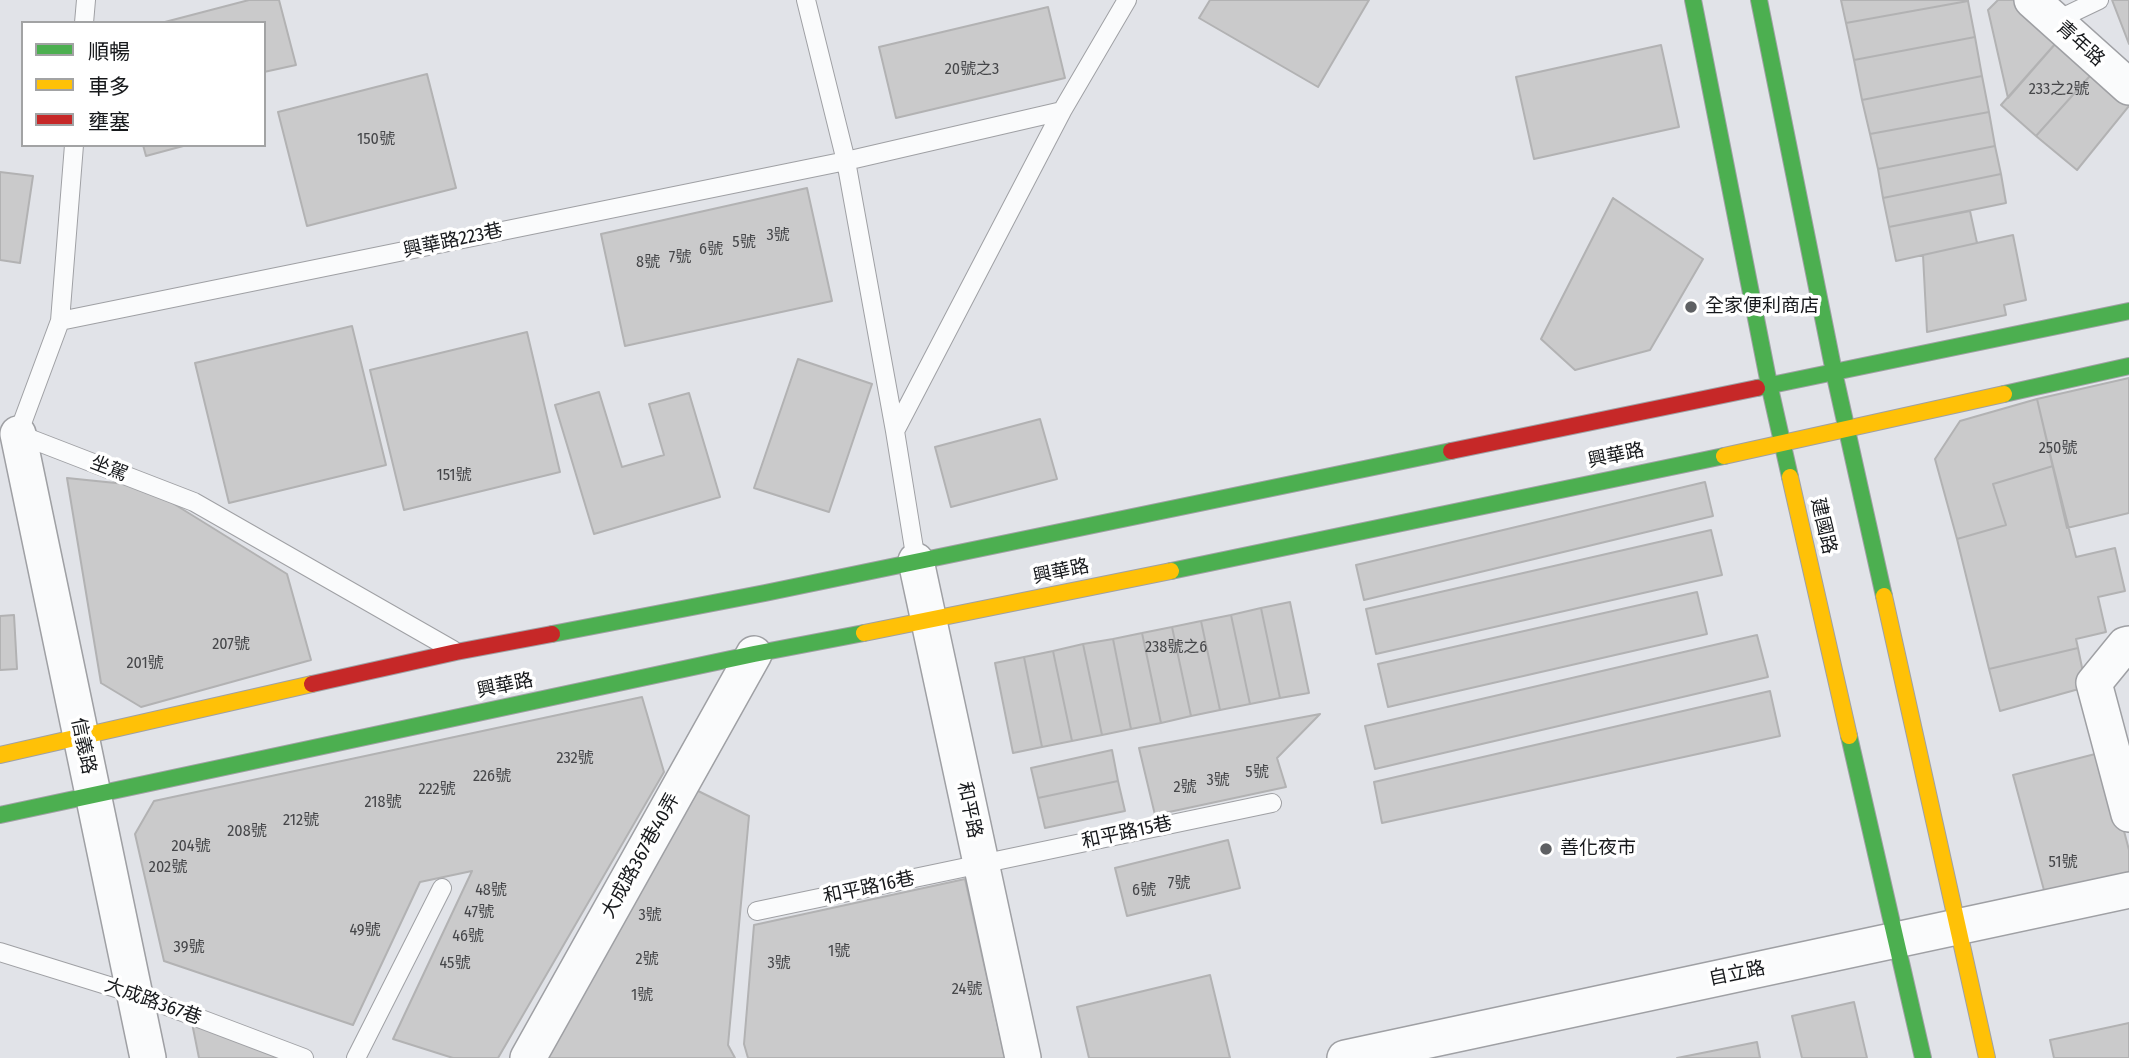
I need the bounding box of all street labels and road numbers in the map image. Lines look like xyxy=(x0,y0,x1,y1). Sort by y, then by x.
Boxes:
street label: 青年路 xyxy=(2051,16,2109,72)
street label: 興華路223巷 xyxy=(401,219,505,263)
street label: 興華路 xyxy=(1586,439,1646,473)
street label: 坐駕 xyxy=(87,452,131,486)
street label: 建國路 xyxy=(1805,496,1841,556)
street label: 興華路 xyxy=(1031,555,1091,589)
street label: 興華路 xyxy=(475,669,535,703)
street label: 信義路 xyxy=(66,716,100,776)
street label: 和平路 xyxy=(952,780,986,840)
street label: 大成路367巷40弄 xyxy=(597,790,685,922)
street label: 和平路15巷 xyxy=(1080,812,1174,854)
street label: 和平路16巷 xyxy=(821,867,917,909)
street label: 自立路 xyxy=(1707,957,1767,991)
street label: 大成路367巷 xyxy=(102,974,204,1030)

